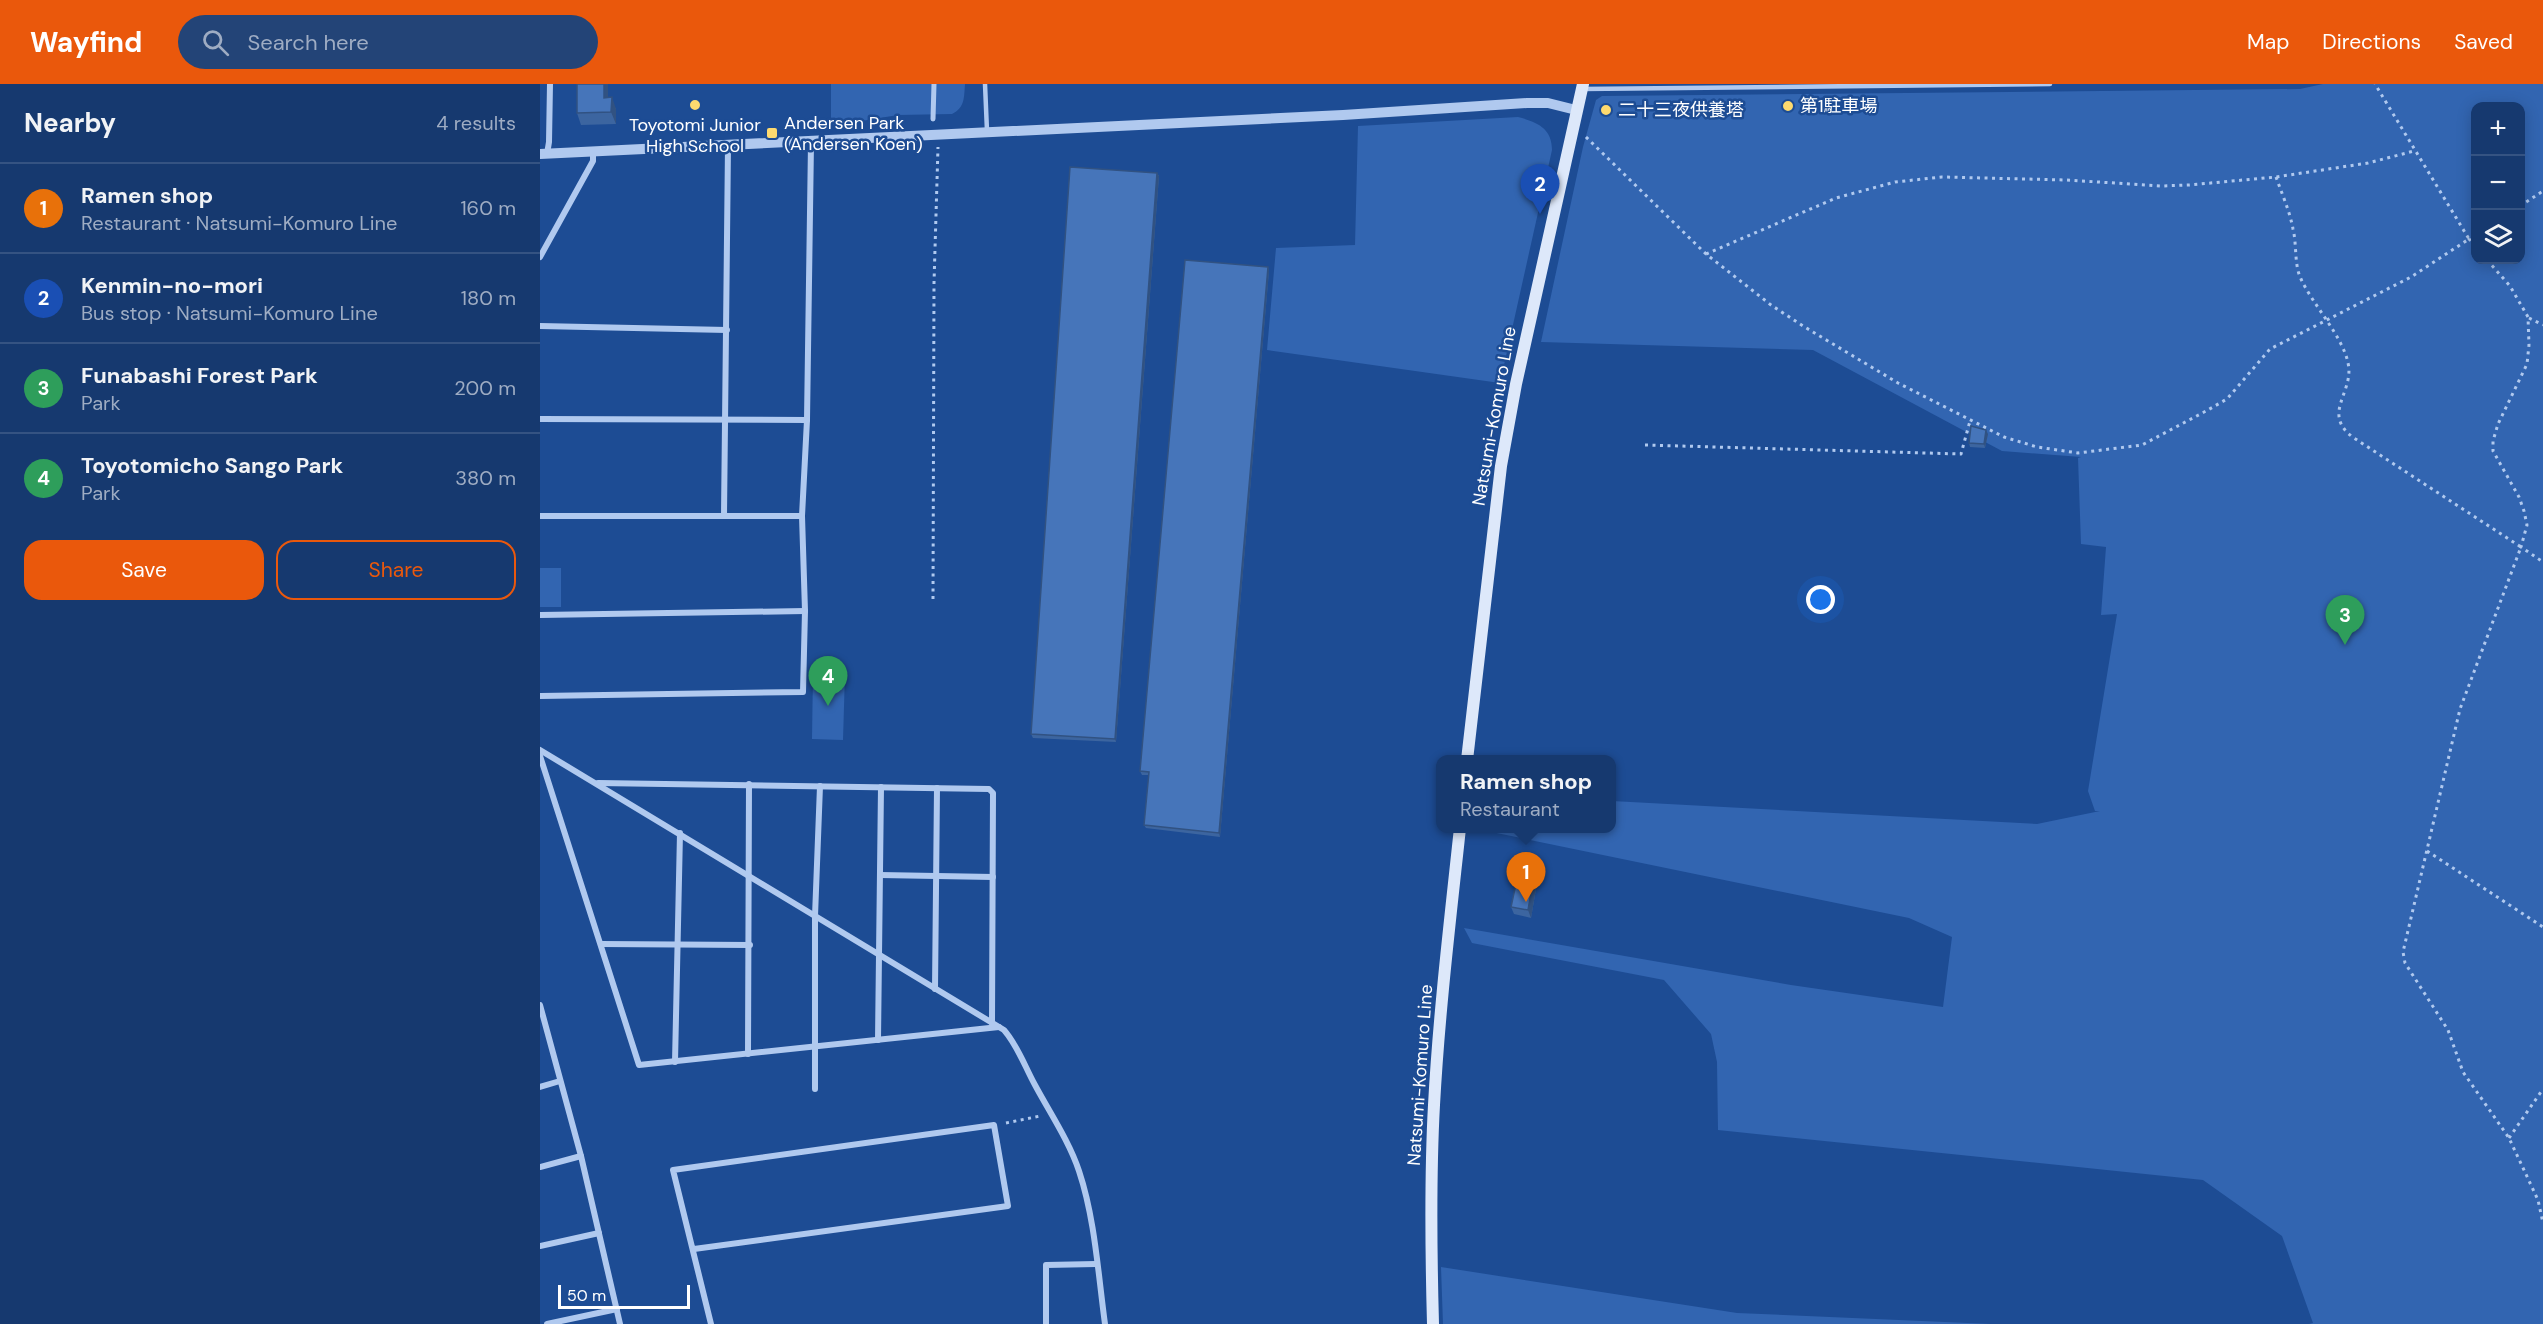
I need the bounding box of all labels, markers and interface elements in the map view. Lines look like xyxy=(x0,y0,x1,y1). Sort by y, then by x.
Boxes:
search box xyxy=(178,15,598,69)
text: Wayfind xyxy=(30,24,142,61)
icon: search xyxy=(199,26,232,59)
text: Search here xyxy=(247,28,369,57)
text: Map xyxy=(2247,28,2289,56)
text: Directions xyxy=(2322,28,2421,56)
text: Saved xyxy=(2454,28,2513,56)
place label: 第1駐車場 xyxy=(1800,94,1878,118)
marker: Toyotomi Junior High School xyxy=(688,98,702,112)
place label: 二十三夜供養塔 xyxy=(1618,98,1744,122)
marker: 第1駐車場 xyxy=(1781,99,1795,113)
map controls xyxy=(2471,102,2525,264)
button: + xyxy=(2471,102,2525,156)
marker: 二十三夜供養塔 xyxy=(1599,103,1613,117)
text: Nearby xyxy=(24,106,116,140)
text: 4 results xyxy=(436,110,516,136)
place label: Andersen Park (Andersen Koen) xyxy=(784,111,923,156)
place label: Toyotomi Junior High School xyxy=(629,113,761,158)
marker: Andersen Park (Andersen Koen) xyxy=(765,126,779,140)
button: − xyxy=(2471,156,2525,210)
pin: 2 xyxy=(1520,164,1560,214)
text: Ramen shop xyxy=(81,181,213,210)
text: 1 xyxy=(40,195,47,221)
text: 160 m xyxy=(460,195,516,221)
text: Restaurant · Natsumi-Komuro Line xyxy=(81,210,397,236)
button: layers xyxy=(2471,210,2525,264)
text: Kenmin-no-mori xyxy=(81,271,263,300)
text: 2 xyxy=(38,285,49,311)
text: 180 m xyxy=(461,285,516,311)
text: Bus stop · Natsumi-Komuro Line xyxy=(81,300,378,326)
street label: Natsumi-Komuro Line xyxy=(1466,325,1522,507)
text: Funabashi Forest Park xyxy=(81,361,318,390)
text: 3 xyxy=(37,375,50,401)
text: 200 m xyxy=(454,375,516,401)
text: Park xyxy=(81,390,121,416)
text: Toyotomicho Sango Park xyxy=(81,451,343,480)
text: 4 xyxy=(37,465,50,491)
text: 380 m xyxy=(455,465,516,491)
text: Park xyxy=(81,480,121,506)
button: Save xyxy=(24,540,264,600)
button: Share xyxy=(276,540,516,600)
your location xyxy=(1806,585,1835,614)
pin: 3 xyxy=(2326,596,2364,645)
pin: 4 xyxy=(808,656,848,706)
popup xyxy=(1436,755,1616,833)
text: Ramen shop xyxy=(1460,767,1592,796)
text: Restaurant xyxy=(1460,796,1560,822)
pin: 1 xyxy=(1506,852,1546,902)
street label: Natsumi-Komuro Line xyxy=(1402,984,1438,1166)
scale bar xyxy=(558,1282,690,1310)
text: 50 m xyxy=(567,1285,606,1306)

